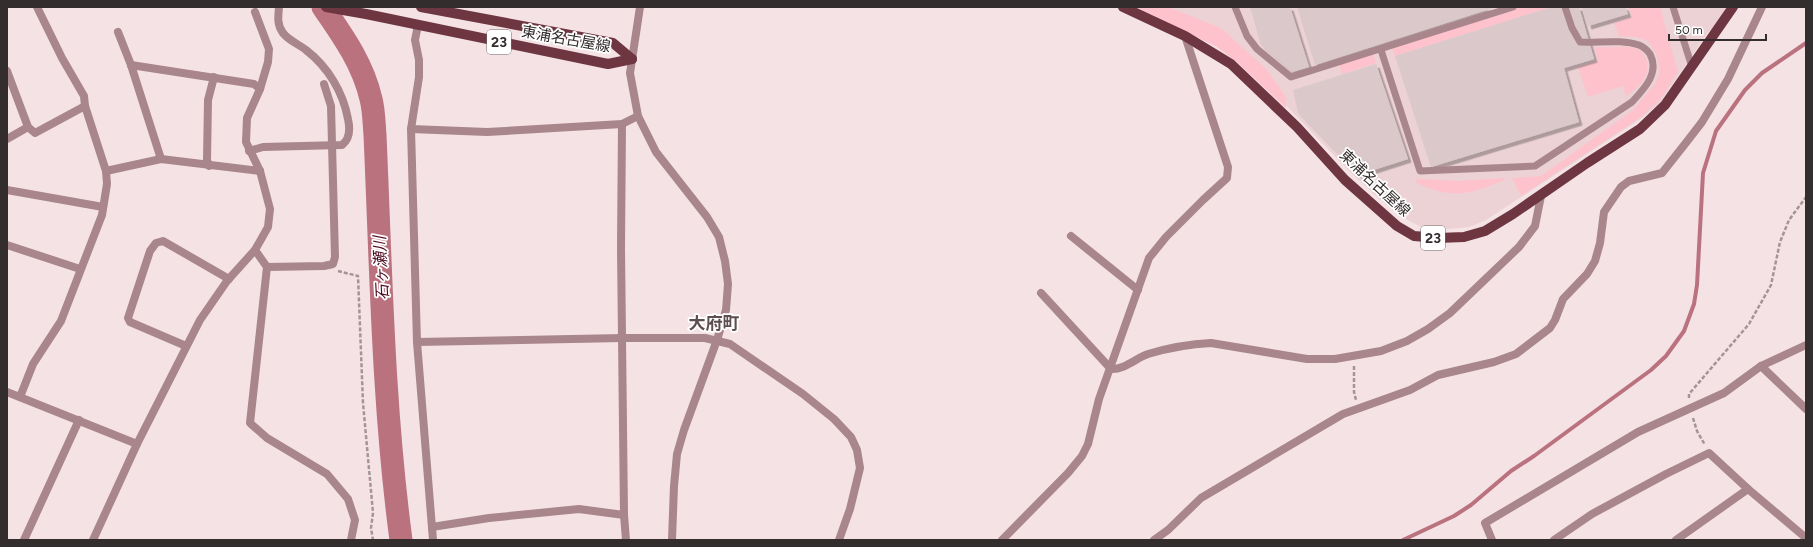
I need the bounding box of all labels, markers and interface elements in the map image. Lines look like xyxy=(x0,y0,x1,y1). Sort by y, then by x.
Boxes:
scale bar xyxy=(1669,16,1766,42)
street label: 東浦名古屋線 xyxy=(520,22,612,56)
text: 50 m xyxy=(1675,23,1703,37)
road number: 23 xyxy=(487,30,511,54)
street label: 東浦名古屋線 xyxy=(1336,146,1414,220)
road number: 23 xyxy=(1421,226,1445,250)
water label: 石ヶ瀬川 xyxy=(370,234,392,300)
district label: 大府町 xyxy=(689,313,740,333)

